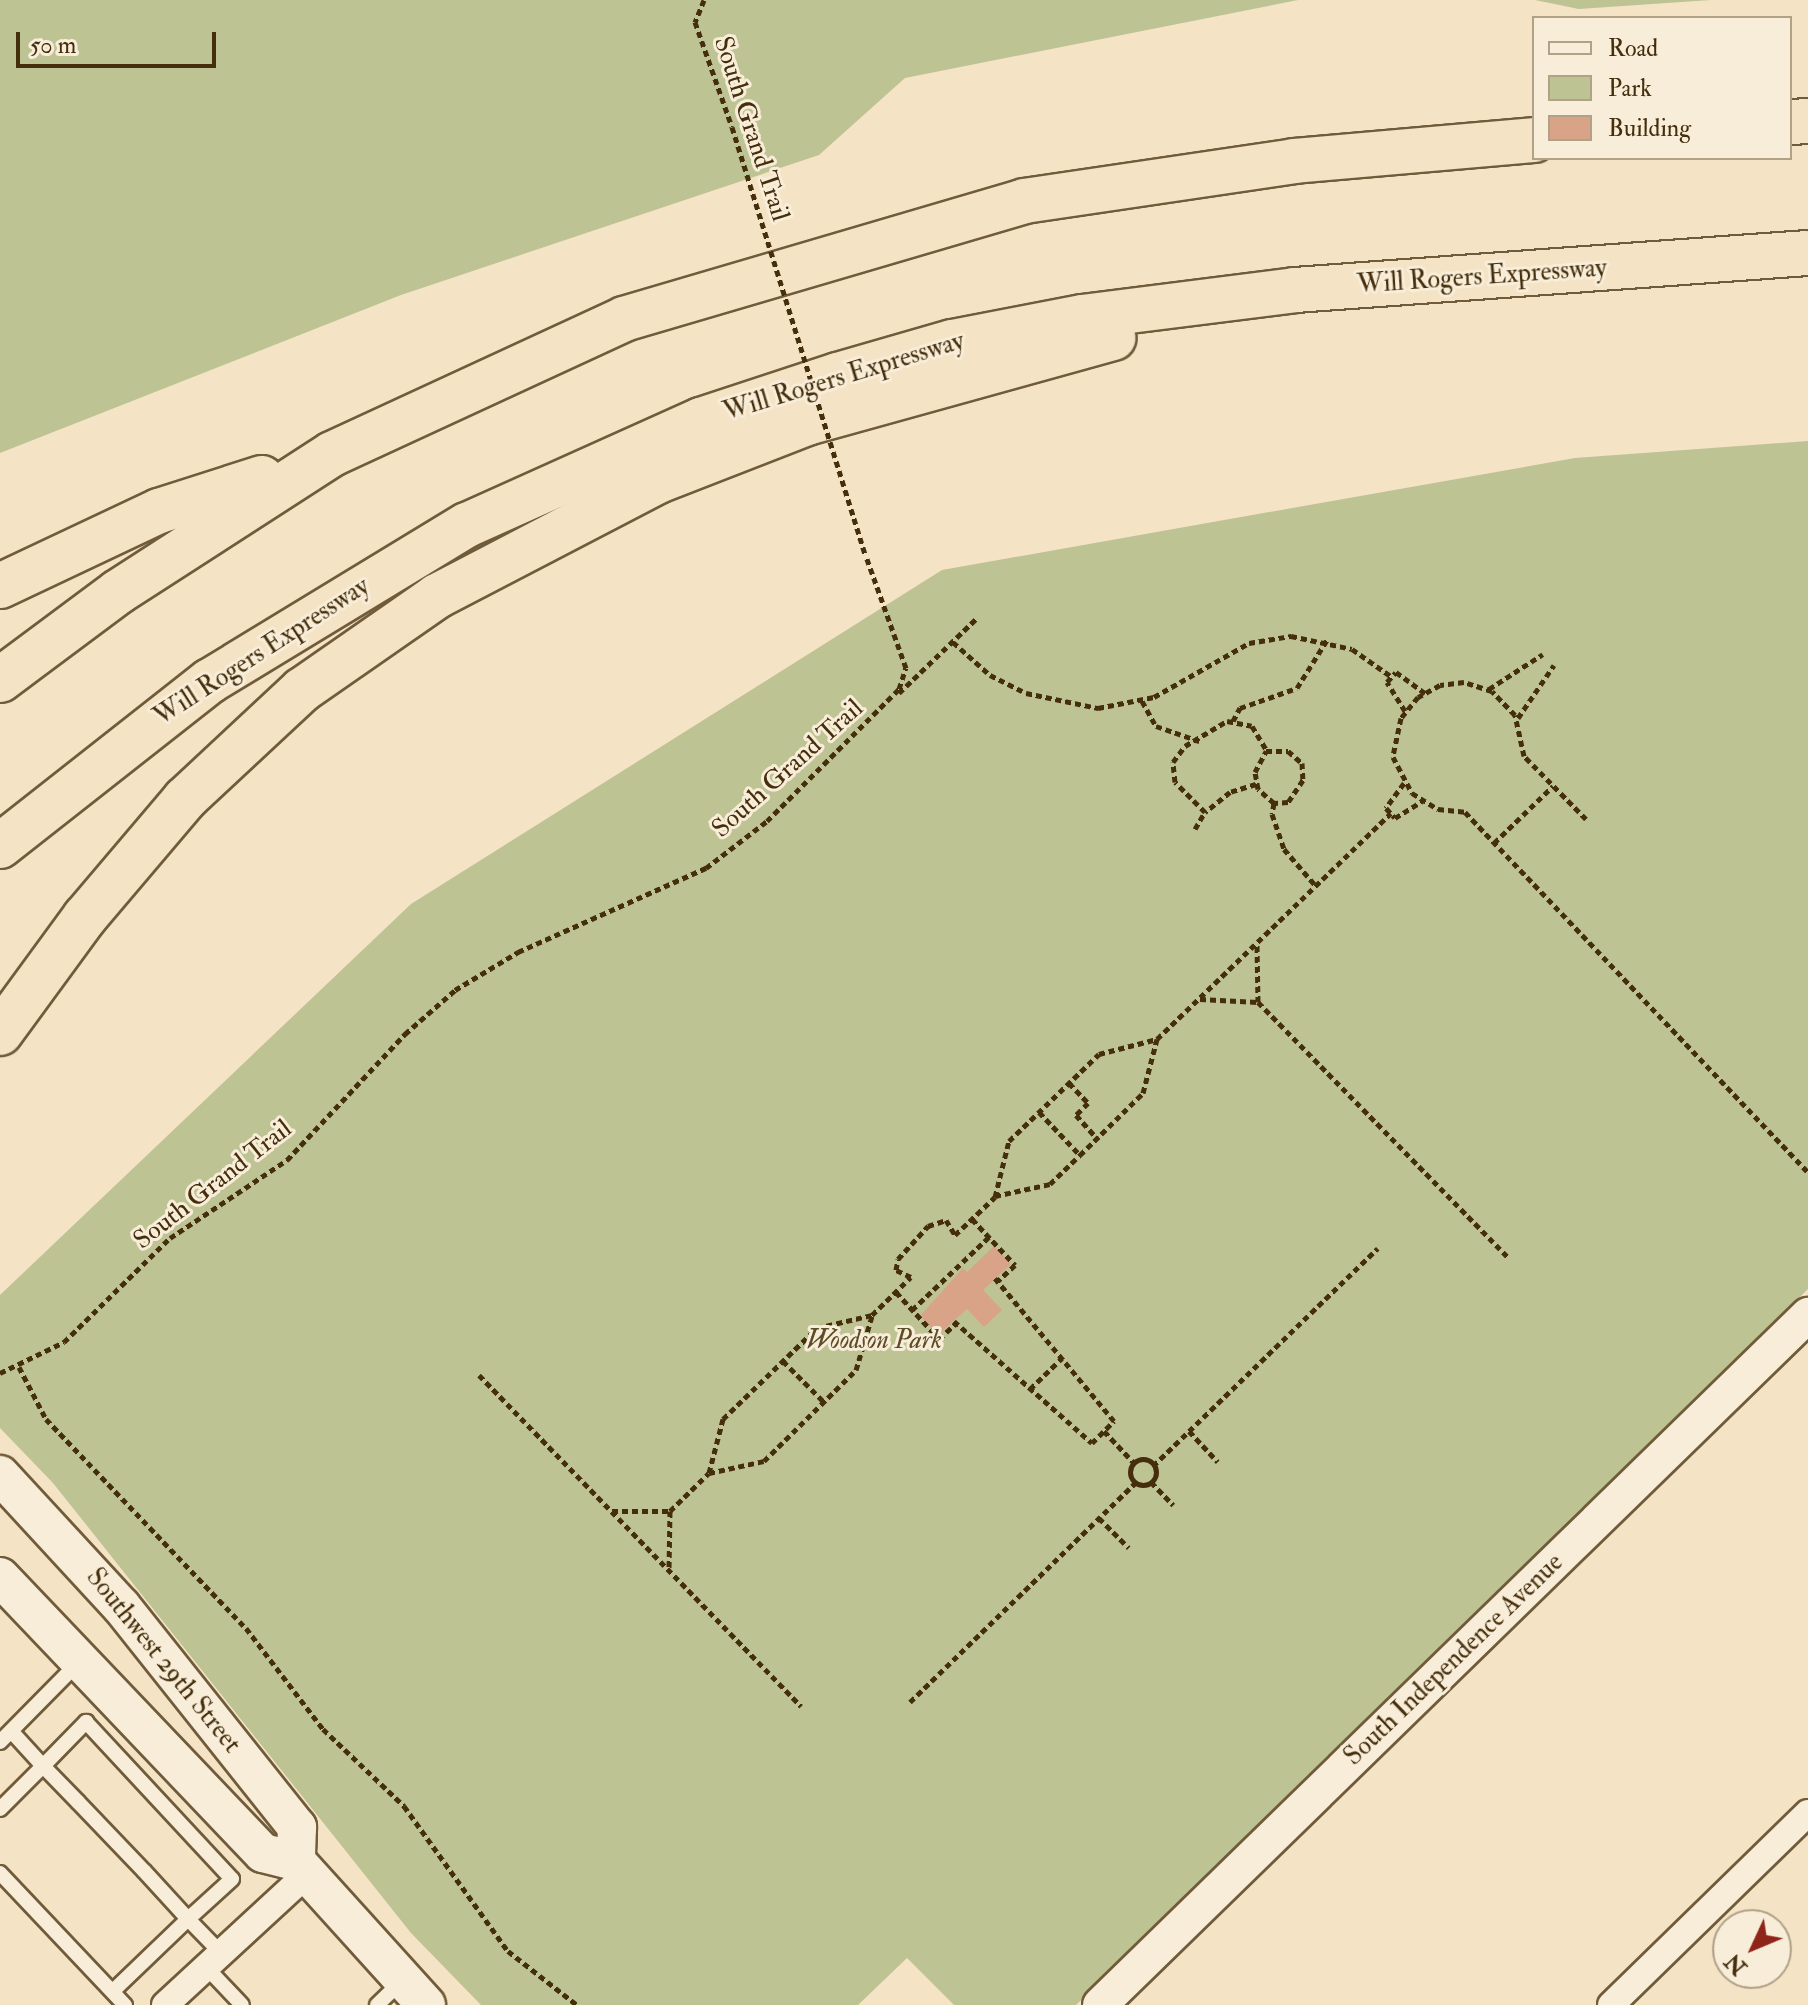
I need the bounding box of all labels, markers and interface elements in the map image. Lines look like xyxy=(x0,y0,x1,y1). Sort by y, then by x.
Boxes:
scale bar xyxy=(20,16,220,66)
legend xyxy=(1532,16,1792,160)
text: 50 m xyxy=(30,30,76,61)
street label: South Grand Trail xyxy=(706,33,796,225)
text: Road xyxy=(1608,33,1658,64)
text: Park xyxy=(1608,73,1652,104)
text: Building xyxy=(1608,113,1691,144)
street label: Will Rogers Expressway xyxy=(1356,253,1608,301)
street label: Will Rogers Expressway xyxy=(720,326,968,428)
street label: Will Rogers Expressway xyxy=(149,571,375,733)
street label: South Grand Trail xyxy=(706,693,870,845)
street label: South Grand Trail xyxy=(128,1114,298,1256)
park label: Woodson Park xyxy=(806,1325,942,1357)
street label: South Independence Avenue xyxy=(1338,1547,1570,1773)
street label: Southwest 29th Street xyxy=(79,1562,247,1760)
north arrow xyxy=(1712,1909,1792,1989)
text: N xyxy=(1719,1947,1753,1981)

